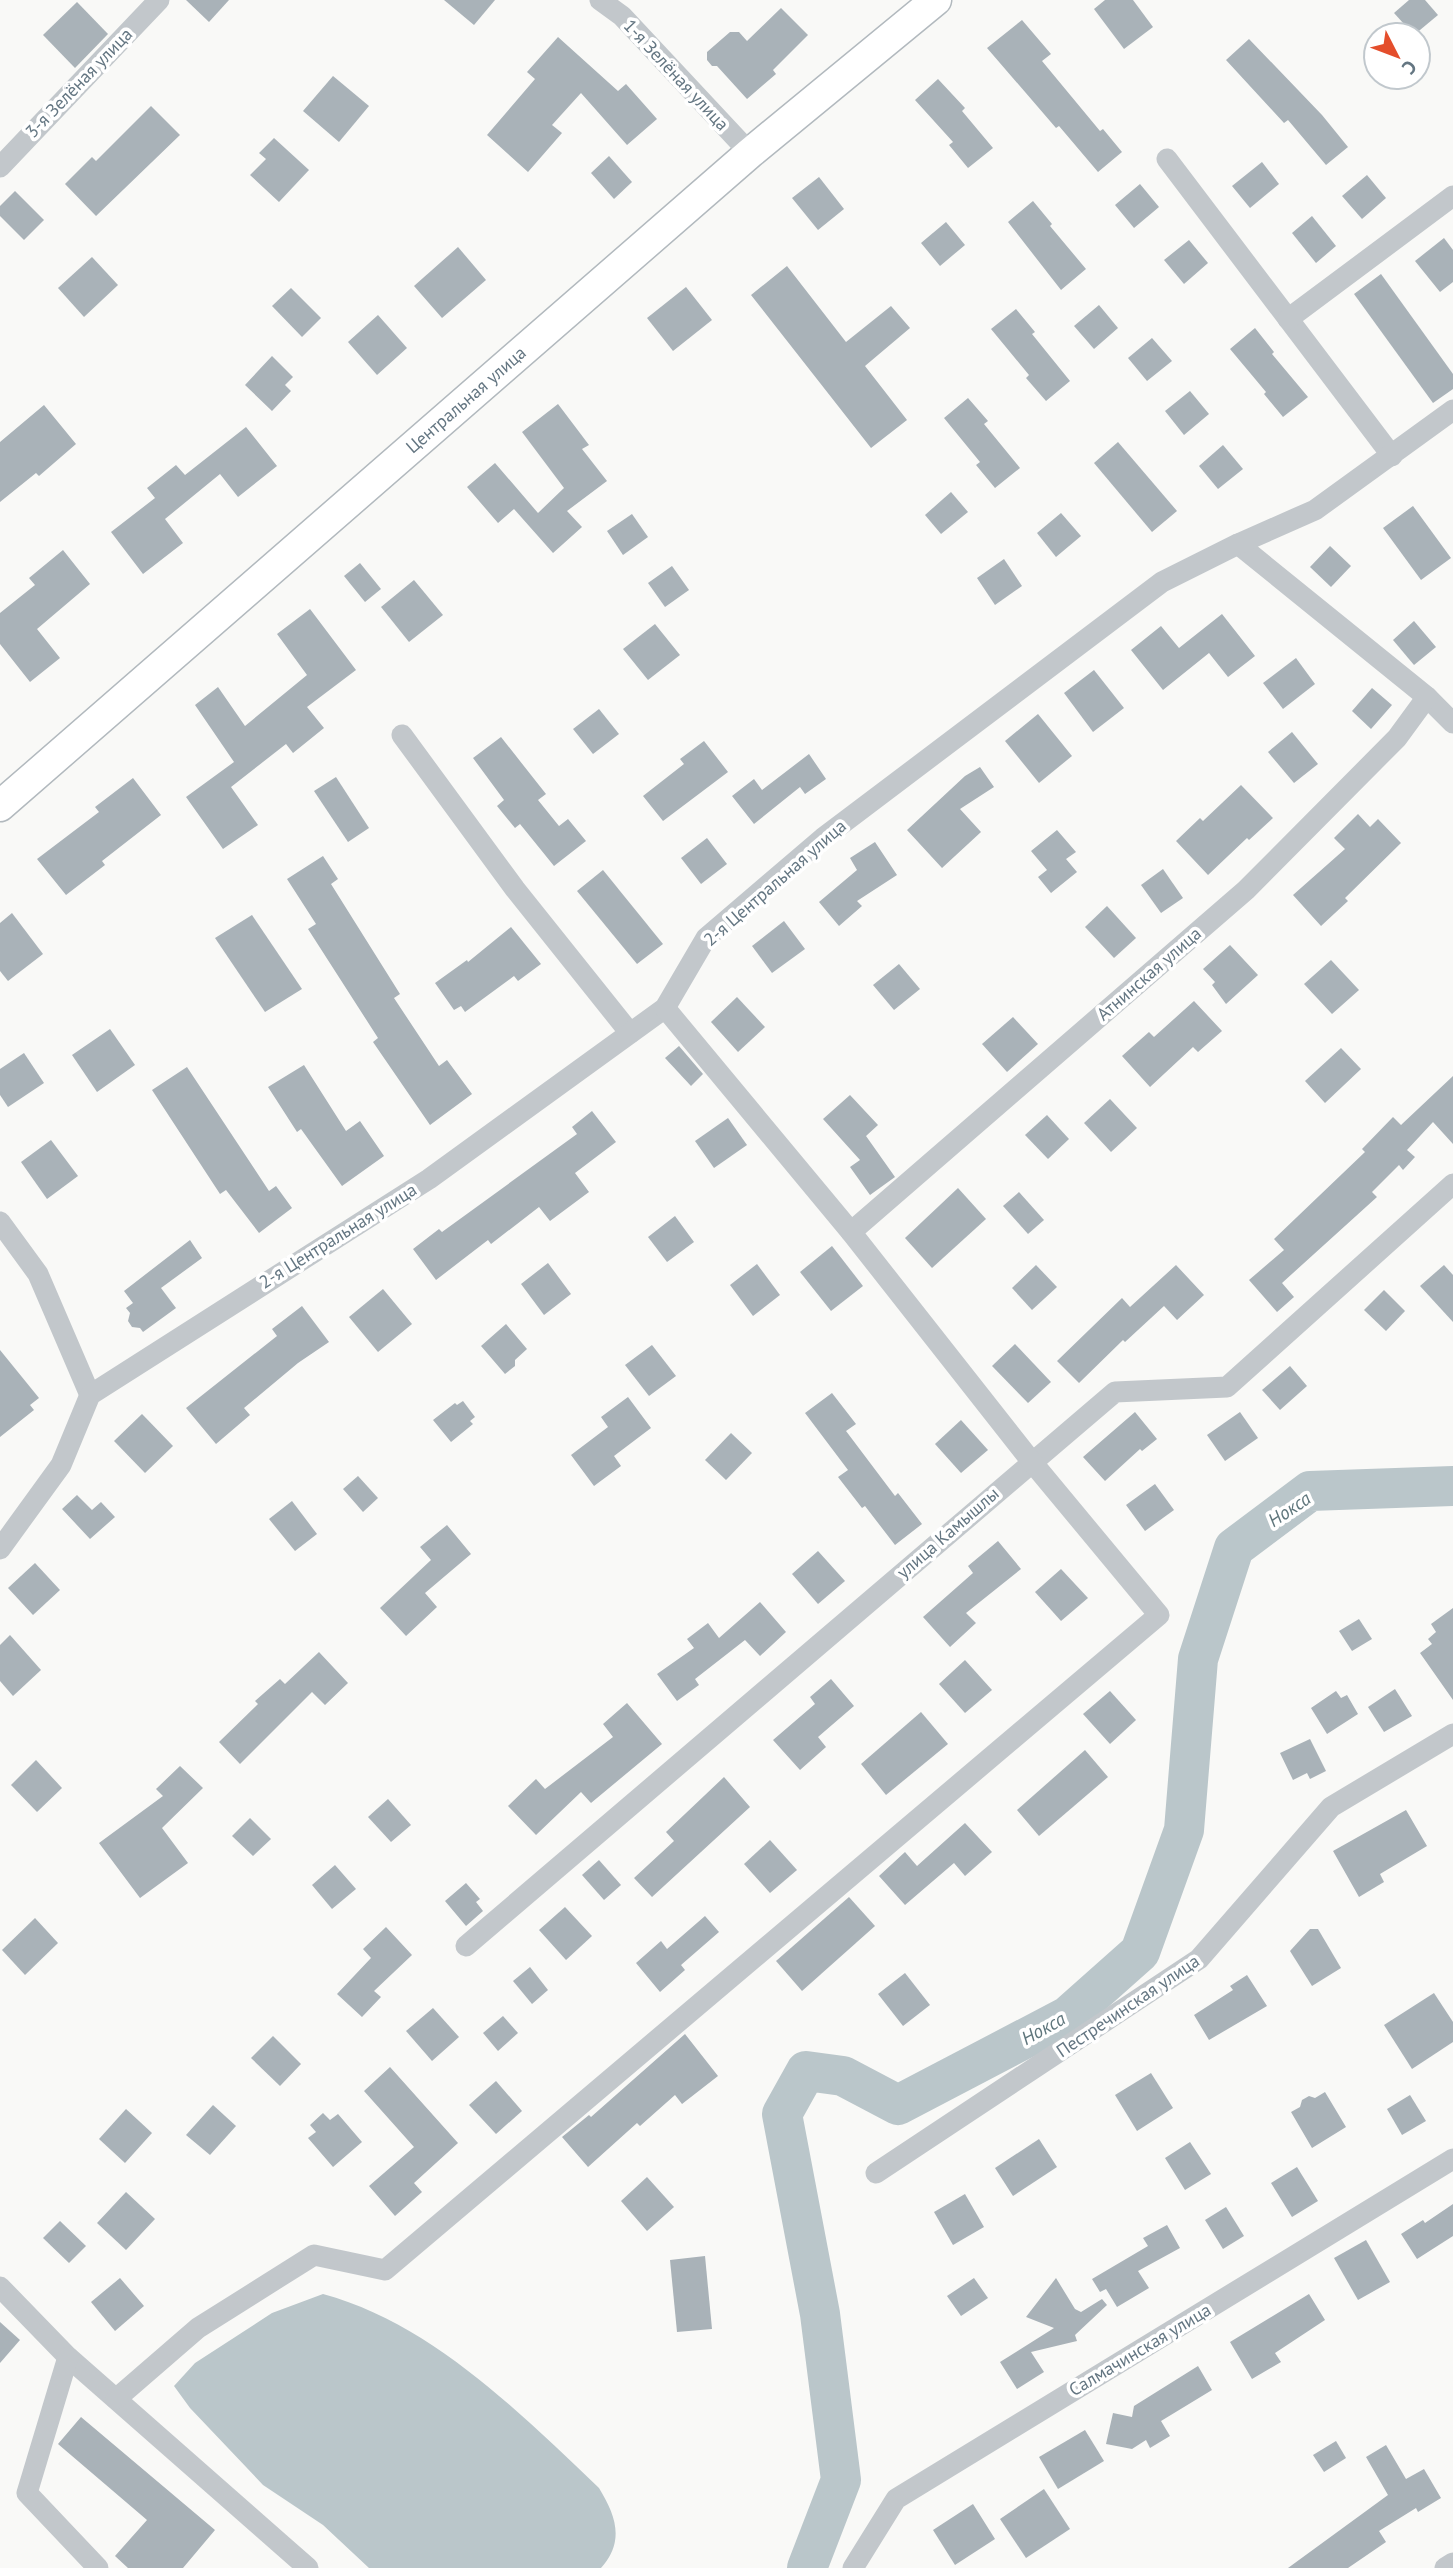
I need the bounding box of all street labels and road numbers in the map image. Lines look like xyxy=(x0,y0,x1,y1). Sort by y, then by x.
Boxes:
street label: 1-я Зелёная улица xyxy=(619,14,734,135)
street label: 3-я Зелёная улица xyxy=(20,23,137,142)
street label: Центральная улица xyxy=(401,341,531,458)
street label: 2-я Центральная улица xyxy=(699,814,851,951)
street label: Атнинская улица xyxy=(1092,922,1206,1025)
street label: 2-я Центральная улица xyxy=(255,1178,421,1293)
street label: улица Камышлы xyxy=(892,1482,1004,1583)
street label: Пестречинская улица xyxy=(1052,1949,1204,2062)
street label: Салмачинская улица xyxy=(1064,2298,1215,2401)

